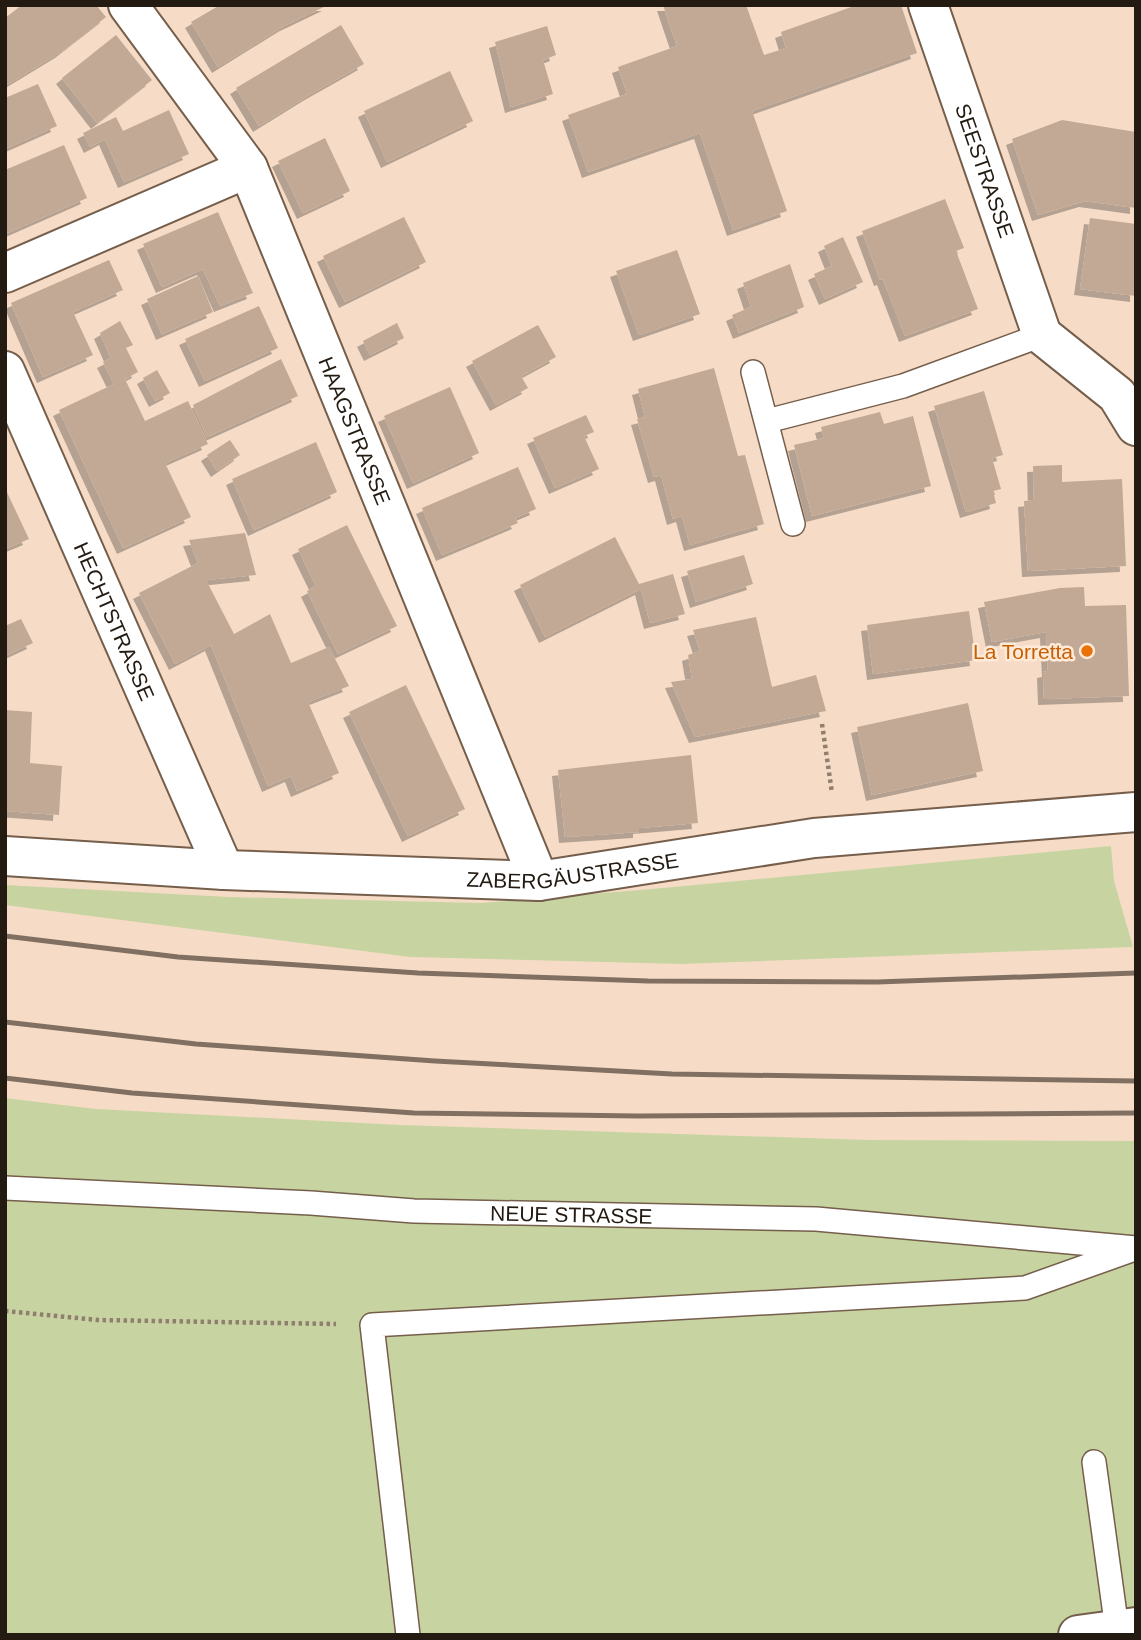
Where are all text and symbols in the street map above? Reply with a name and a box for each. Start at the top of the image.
street label: SEESTRASSE [951,100,1019,240]
street label: HAAGSTRASSE [315,353,396,508]
street label: HECHTSTRASSE [70,538,159,704]
place label: La Torretta [973,640,1073,663]
marker: La Torretta [1079,643,1095,659]
street label: ZABERGÄUSTRASSE [466,848,680,893]
street label: NEUE STRASSE [490,1201,653,1227]

